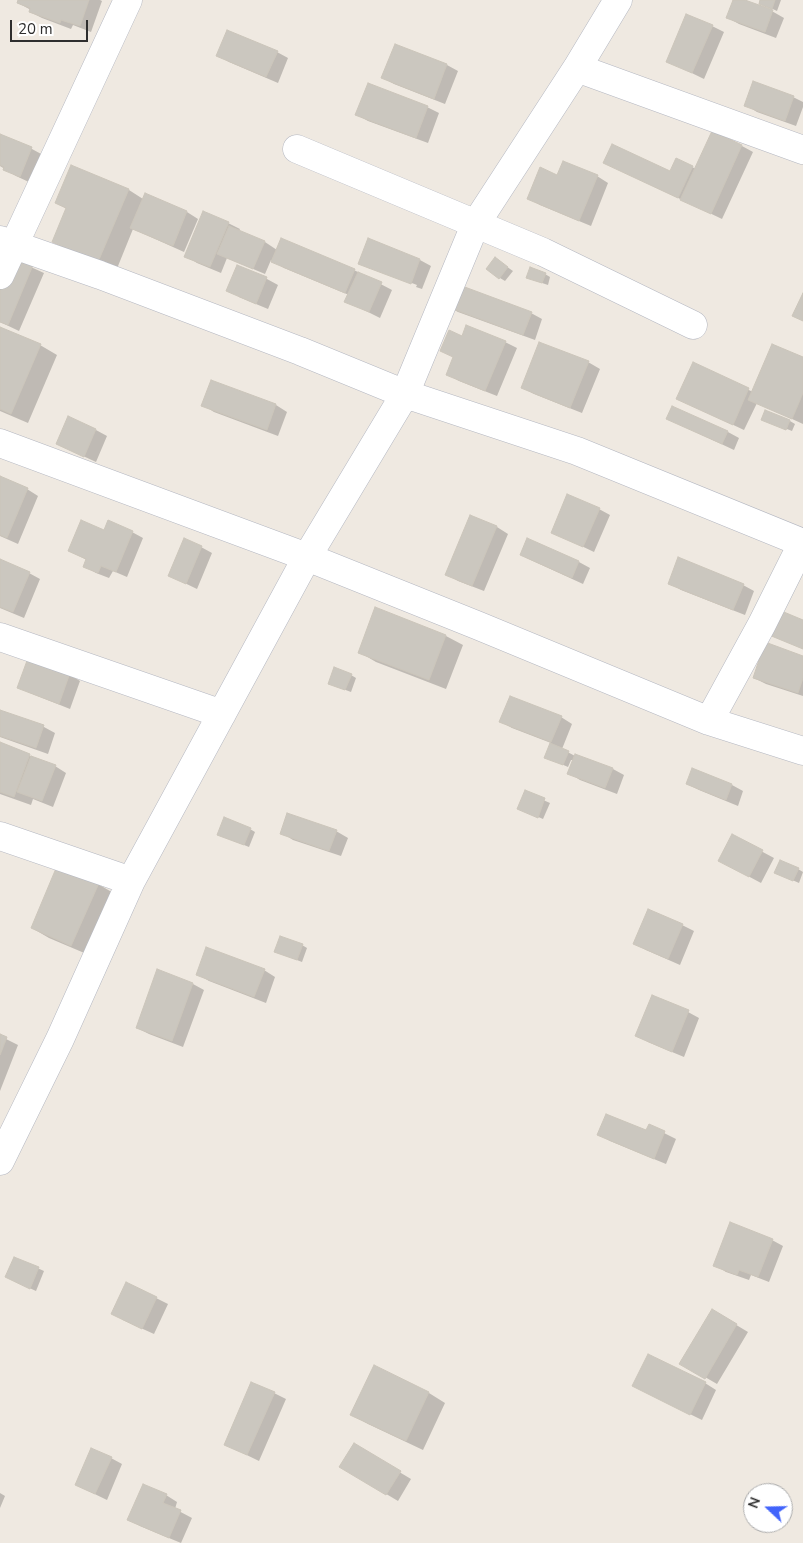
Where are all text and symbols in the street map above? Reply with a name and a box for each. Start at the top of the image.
scale bar [12,10,90,42]
text: 20 m [18,19,53,39]
north arrow [743,1483,793,1533]
text: N [744,1495,765,1511]

